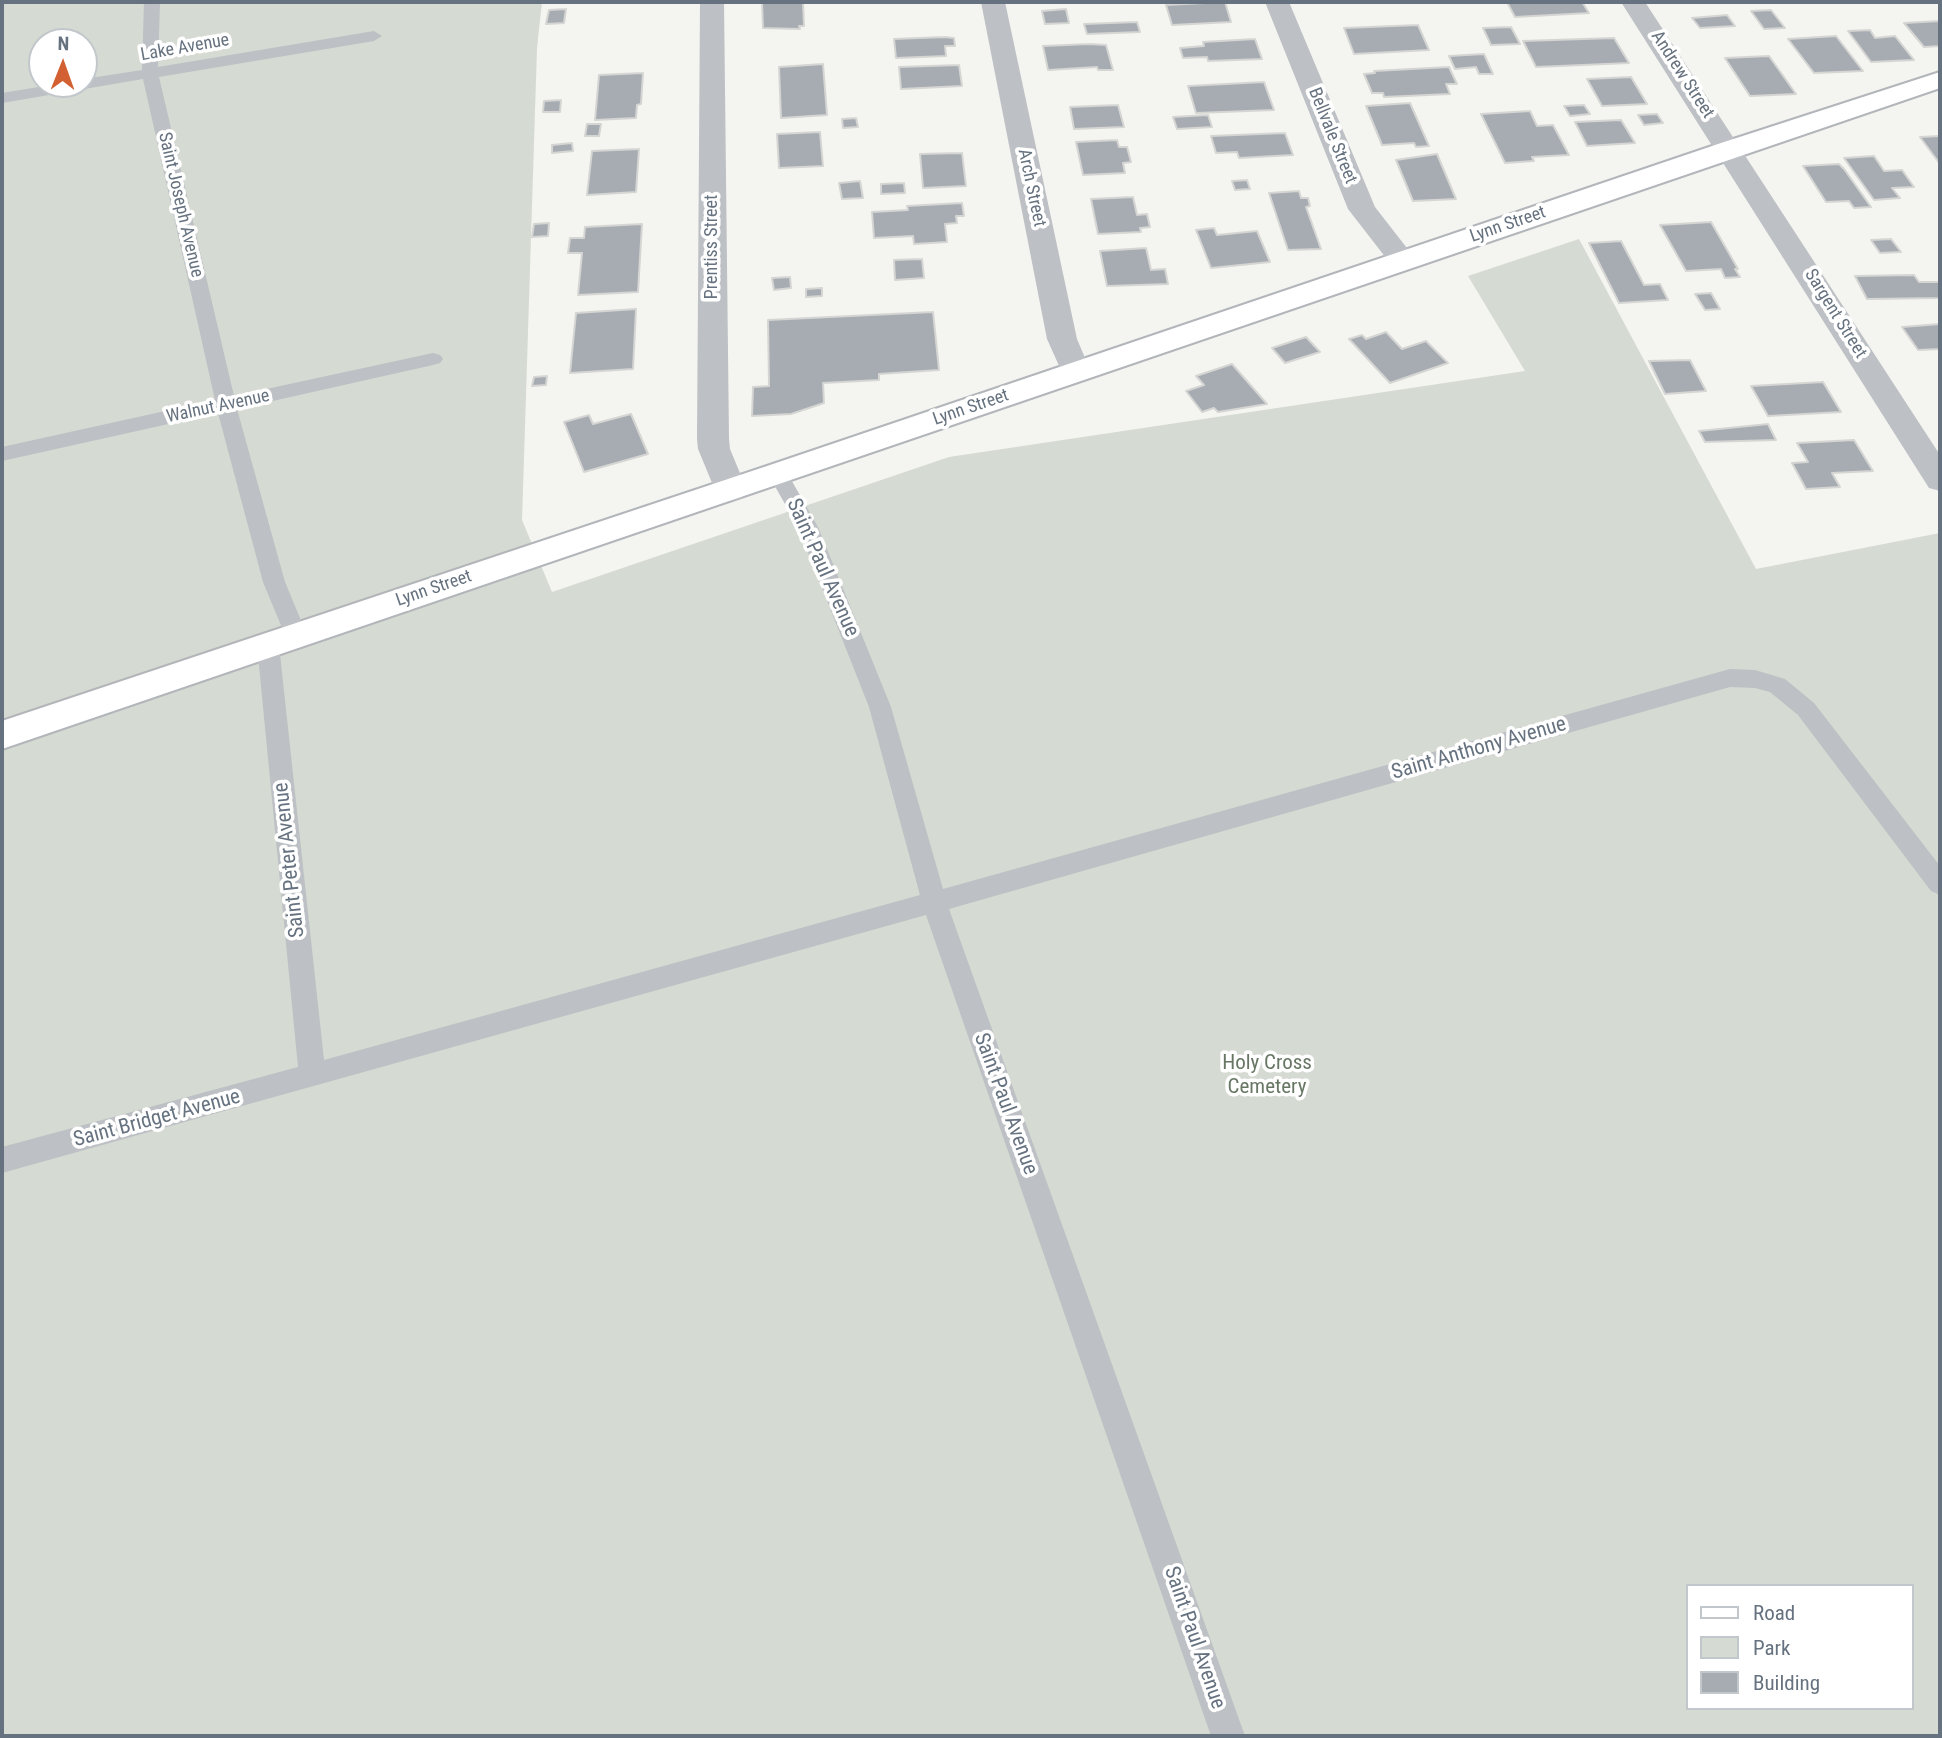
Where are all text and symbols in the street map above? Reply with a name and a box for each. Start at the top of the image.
street label: Andrew Street [1646,27,1718,123]
north arrow [28,28,98,98]
street label: Lake Avenue [139,30,231,66]
text: N [57,32,69,55]
street label: Bellvale Street [1303,85,1361,187]
street label: Saint Joseph Avenue [153,130,207,280]
street label: Arch Street [1012,147,1050,229]
street label: Prentiss Street [701,195,723,299]
street label: Lynn Street [1467,202,1549,248]
street label: Sargent Street [1799,265,1871,363]
street label: Lynn Street [930,385,1012,431]
street label: Walnut Avenue [164,386,272,428]
street label: Saint Paul Avenue [780,495,864,641]
street label: Lynn Street [393,566,475,612]
street label: Saint Anthony Avenue [1389,712,1569,786]
street label: Saint Peter Avenue [269,781,311,939]
street label: Saint Paul Avenue [968,1030,1042,1178]
park label: Holy Cross Cemetery [1222,1051,1312,1101]
street label: Saint Bridget Avenue [71,1085,243,1153]
street label: Saint Paul Avenue [1158,1564,1230,1712]
legend [1686,1584,1914,1710]
text: Road [1753,1601,1795,1625]
text: Park [1753,1636,1790,1660]
text: Building [1753,1671,1820,1695]

